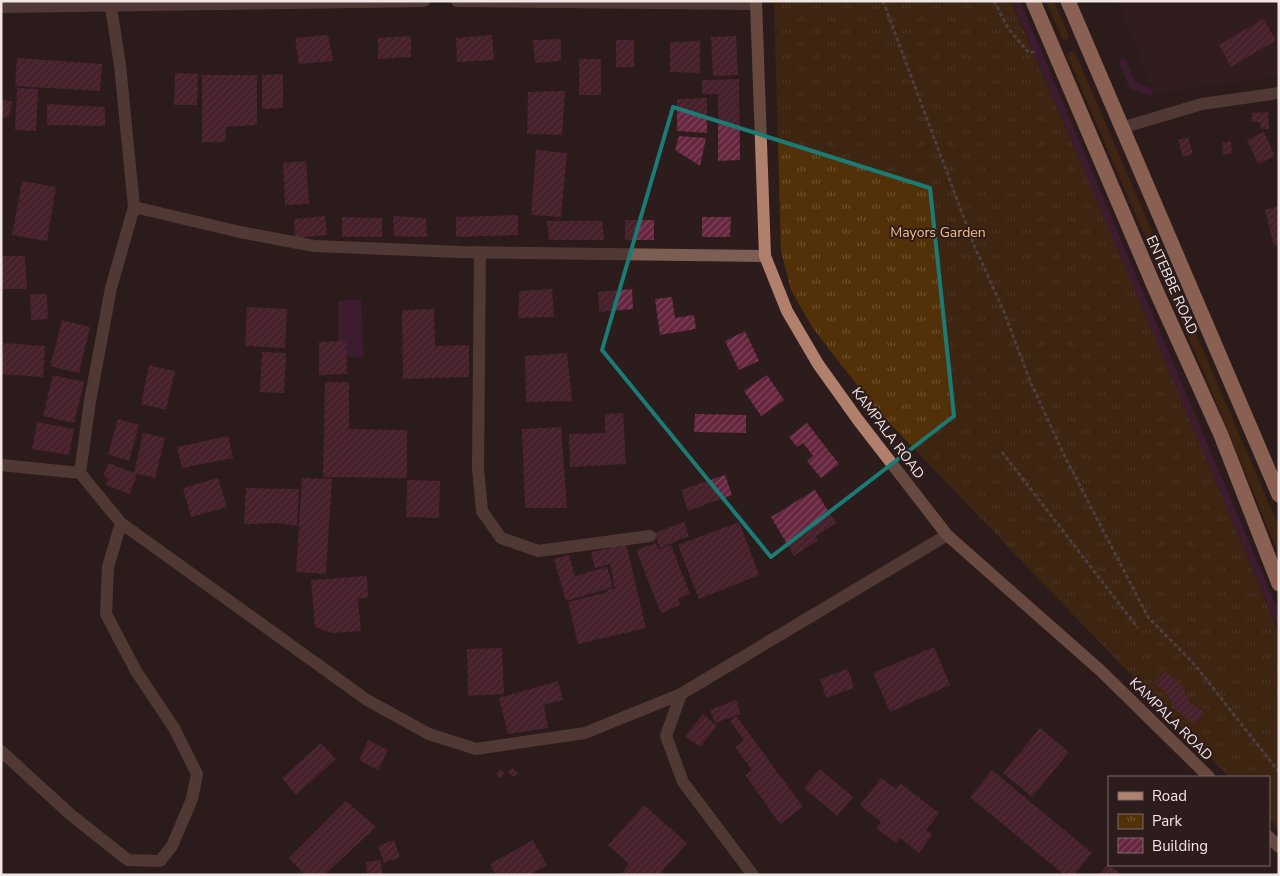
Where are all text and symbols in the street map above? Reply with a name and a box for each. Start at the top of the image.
park label: Mayors Garden [890,223,986,242]
street label: ENTEBBE ROAD [1142,233,1202,337]
street label: KAMPALA ROAD [847,383,929,483]
street label: KAMPALA ROAD [1125,673,1217,765]
legend [1108,776,1270,866]
text: Road [1152,786,1187,806]
text: Park [1152,811,1182,831]
text: Building [1152,836,1208,856]

